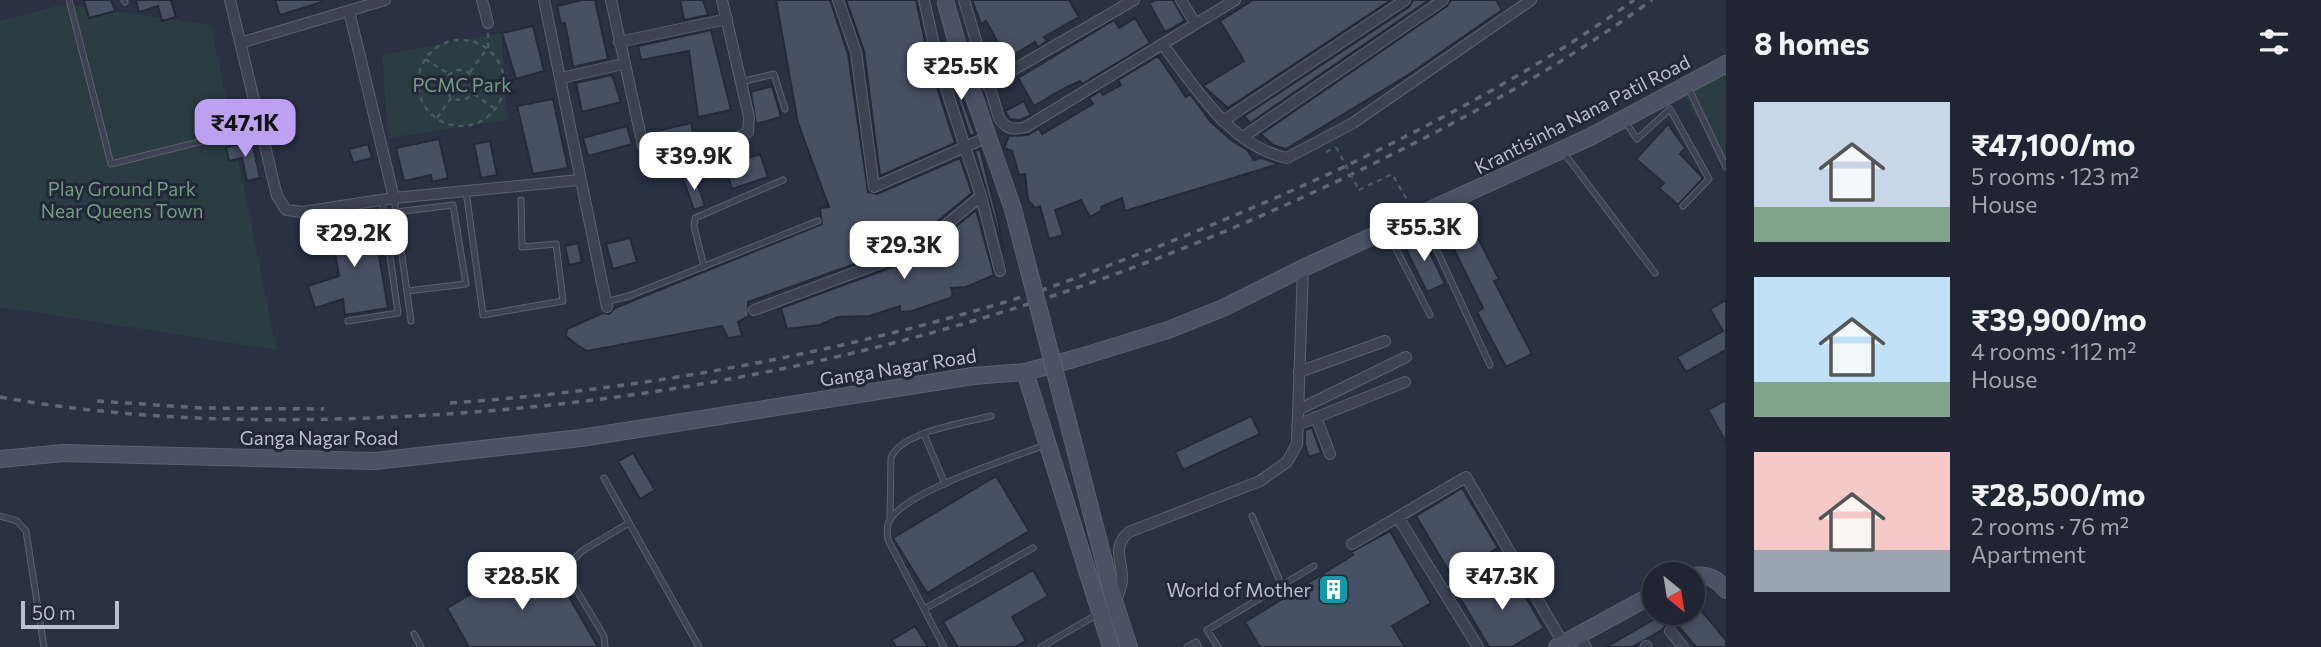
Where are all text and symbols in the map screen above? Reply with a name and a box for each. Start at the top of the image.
icon: filters [2255,23,2293,61]
text: 8 homes [1754,24,1870,61]
pin: ₹25.5K [904,42,1018,102]
street label: Krantisinha Nana Patil Road [1470,50,1694,178]
text: ₹25.5K [923,51,999,79]
park label: PCMC Park [412,73,512,96]
pin: ₹47.1K [188,100,302,159]
text: ₹47.1K [211,108,279,136]
text: ₹47,100/mo [1971,125,2135,162]
icon: home [1810,130,1894,214]
pin: ₹39.9K [637,132,751,192]
text: ₹39.9K [655,141,733,169]
text: 5 rooms · 123 m² [1971,162,2139,190]
park label: Play Ground Park Near Queens Town [41,177,203,222]
text: House [1971,190,2037,218]
pin: ₹55.3K [1367,204,1481,263]
pin: ₹29.2K [297,210,411,269]
text: ₹55.3K [1386,212,1462,240]
text: ₹29.2K [316,218,392,246]
pin: ₹29.3K [847,222,961,281]
text: ₹29.3K [866,230,942,258]
text: ₹39,900/mo [1971,300,2147,337]
icon: home [1810,305,1894,389]
text: 4 rooms · 112 m² [1971,337,2136,365]
street label: Ganga Nagar Road [818,343,978,391]
text: House [1971,365,2037,393]
street label: Ganga Nagar Road [240,426,398,449]
text: ₹28,500/mo [1971,475,2146,512]
icon: home [1810,480,1894,564]
text: 2 rooms · 76 m² [1971,512,2129,540]
text: Apartment [1971,540,2086,568]
pin: ₹28.5K [465,552,579,612]
pin: ₹47.3K [1445,552,1559,612]
text: ₹28.5K [484,561,560,589]
text: ₹47.3K [1465,561,1539,589]
north arrow [1642,562,1704,625]
map controls [1642,562,1705,625]
building icon: World of Mother [1317,572,1351,606]
place label: World of Mother [1167,578,1311,601]
scale bar [21,598,119,630]
text: 50 m [32,601,76,624]

